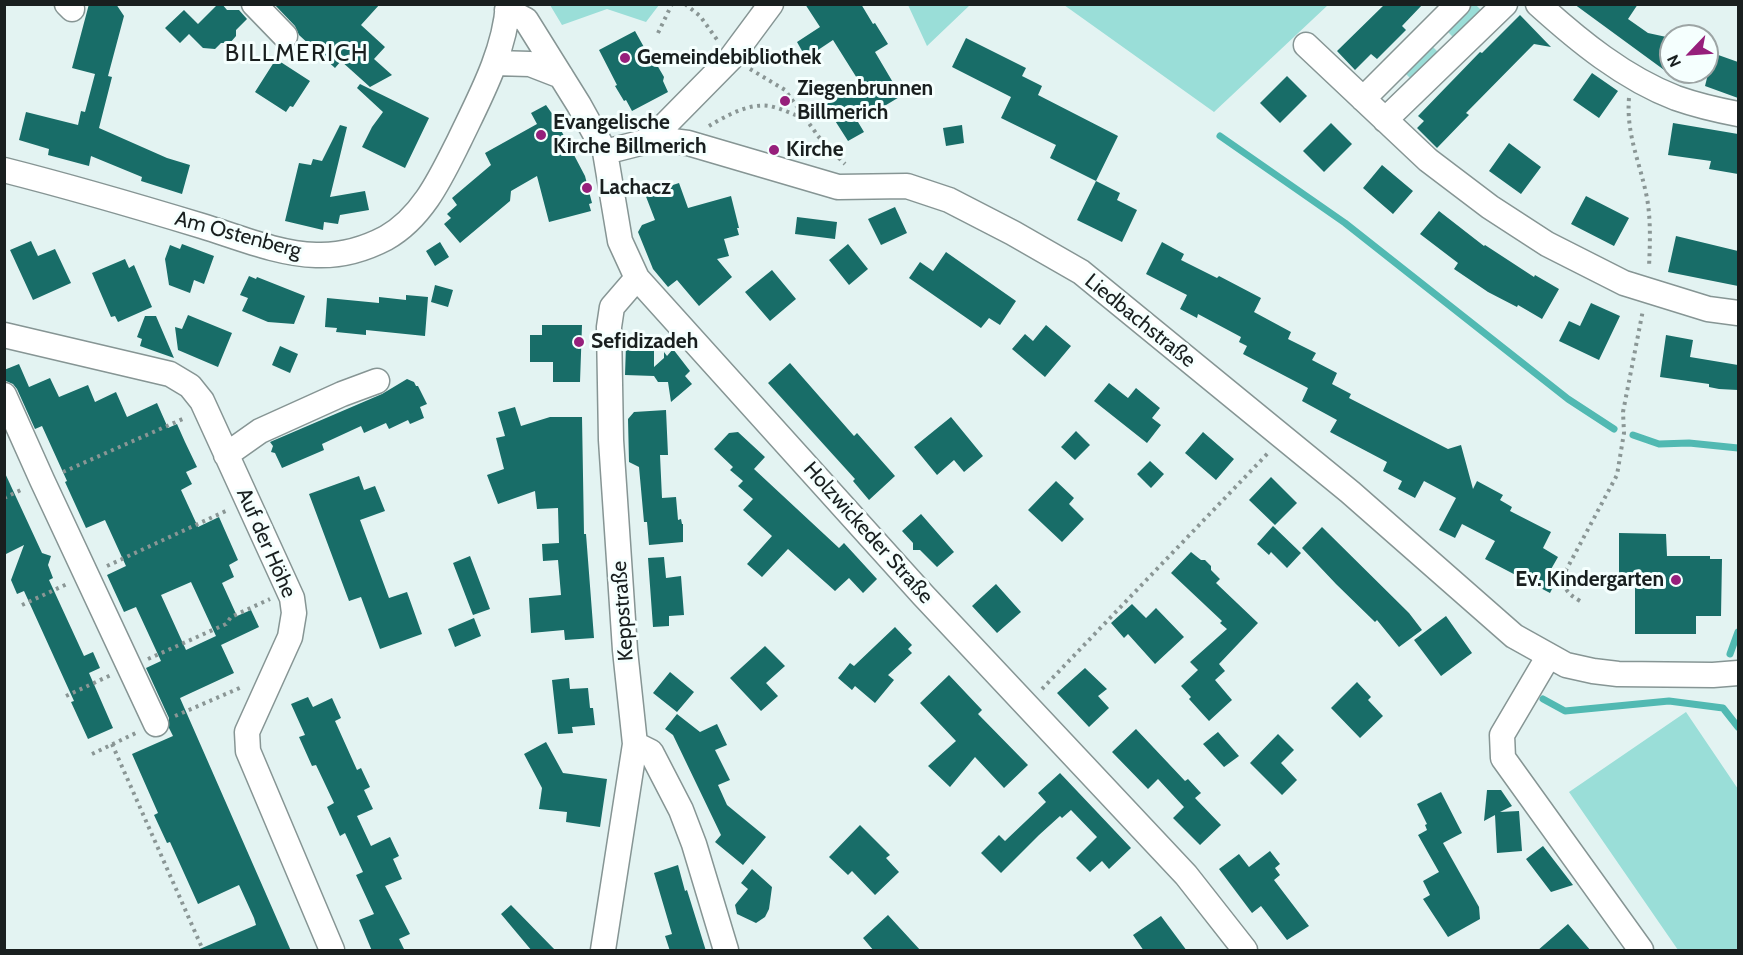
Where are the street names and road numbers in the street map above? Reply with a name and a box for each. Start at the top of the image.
street label: Am Ostenberg [172,206,304,264]
street label: Liedbachstraße [1080,269,1200,373]
street label: Holzwickeder Straße [798,457,938,609]
street label: Auf der Höhe [231,484,301,602]
street label: Keppstraße [607,560,639,662]

